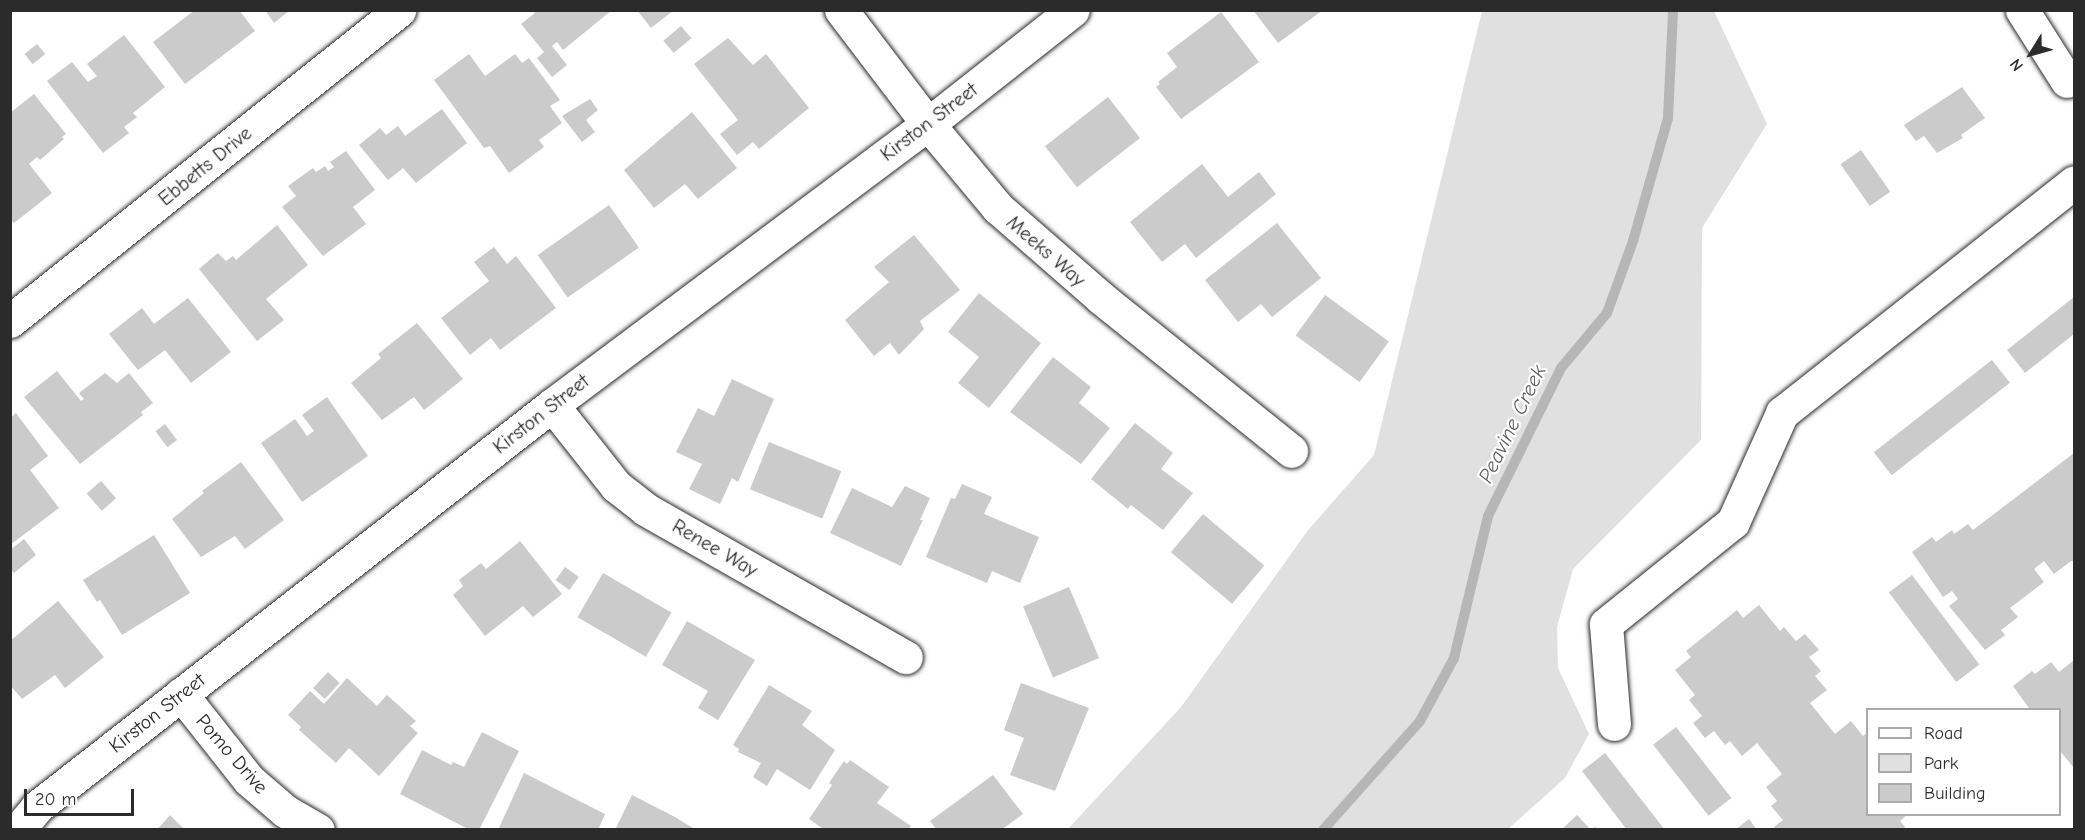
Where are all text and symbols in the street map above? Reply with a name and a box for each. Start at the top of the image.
north arrow [2001,24,2061,84]
text: N [2006,55,2027,74]
street label: Kirston Street [876,78,982,166]
street label: Ebbetts Drive [154,121,256,211]
street label: Meeks Way [1002,210,1090,292]
water label: Peavine Creek [1473,361,1551,487]
street label: Kirston Street [488,369,594,459]
street label: Renee Way [668,514,762,582]
street label: Kirston Street [104,668,210,758]
legend [1866,708,2061,816]
street label: Pomo Drive [191,709,273,799]
text: Road [1924,723,1963,744]
text: Park [1924,753,1958,774]
scale bar [27,777,136,815]
text: Building [1924,783,1986,804]
text: 20 m [35,789,76,810]

